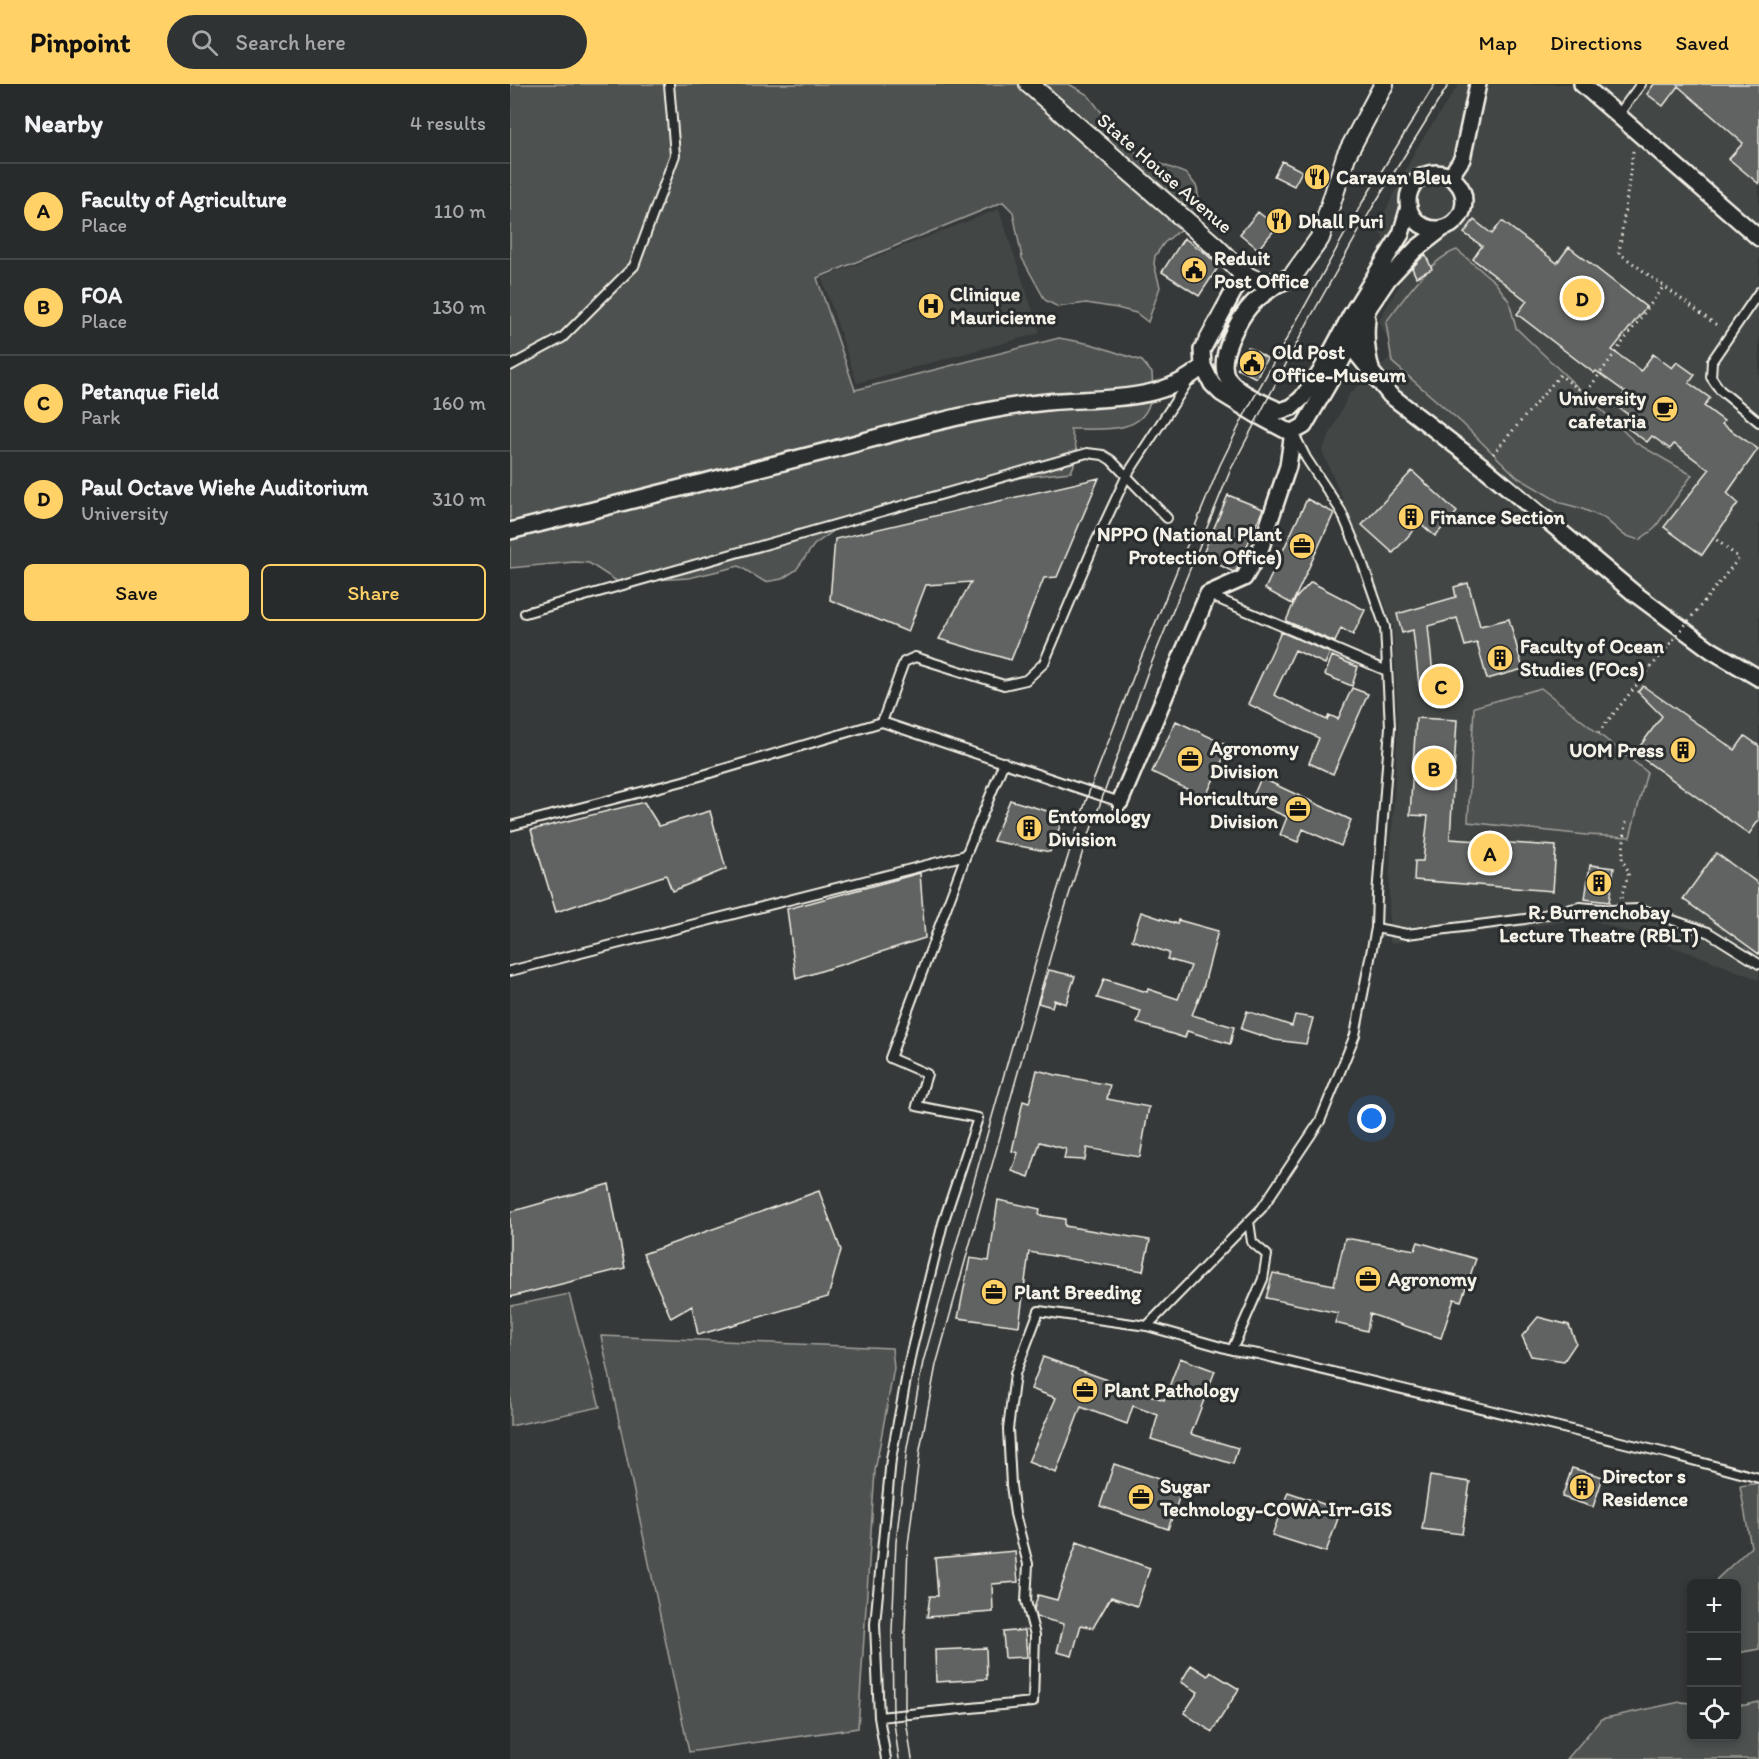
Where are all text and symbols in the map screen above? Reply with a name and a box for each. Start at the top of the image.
search box [167,15,587,69]
text: Pinpoint [30,25,131,59]
icon: search [188,26,221,59]
text: Search here [236,29,346,56]
text: Map [1479,30,1517,55]
text: Directions [1550,30,1642,55]
text: Saved [1675,30,1729,55]
text: Nearby [24,107,103,139]
street label: State House Avenue [1092,108,1238,238]
text: 4 results [410,111,486,135]
restaurant icon: Caravan Bleu [1302,162,1332,192]
place label: Caravan Bleu [1336,165,1452,189]
text: Faculty of Agriculture [81,186,287,213]
text: A [37,199,50,223]
text: 110 m [434,199,486,223]
restaurant icon: Dhall Puri [1264,206,1294,236]
place label: Dhall Puri [1298,209,1384,233]
text: Place [81,213,127,237]
place label: Reduit Post Office [1214,246,1309,293]
public building icon: Reduit Post Office [1179,255,1209,285]
pin: D [1562,276,1602,320]
text: FOA [81,282,122,309]
place label: Clinique Mauricienne [950,282,1056,329]
hospital icon: Clinique Mauricienne [916,291,946,321]
text: B [37,295,50,319]
text: 130 m [432,295,486,319]
text: Place [81,309,127,333]
place label: Old Post Office-Museum [1272,340,1406,387]
public building icon: Old Post Office-Museum [1237,348,1267,378]
text: Petanque Field [81,378,219,405]
place label: University cafetaria [1559,386,1647,433]
text: C [37,391,50,415]
text: 160 m [433,391,486,415]
cafe icon: University cafetaria [1650,394,1680,424]
text: Park [81,405,120,429]
text: Paul Octave Wiehe Auditorium [81,474,368,501]
text: D [37,487,50,511]
text: 310 m [432,487,486,511]
text: University [81,501,168,525]
building icon: Finance Section [1396,502,1426,532]
place label: Finance Section [1430,505,1566,529]
place label: NPPO (National Plant Protection Office) [1097,522,1282,570]
office icon: NPPO (National Plant Protection Office) [1287,531,1317,561]
button: Save [24,564,249,621]
button: Share [261,564,486,621]
place label: Faculty of Ocean Studies (FOcs) [1520,634,1665,682]
building icon: Faculty of Ocean Studies (FOcs) [1485,643,1515,673]
pin: C [1422,664,1460,708]
building icon: UOM Press [1668,735,1698,765]
place label: Agronomy Division [1209,736,1299,783]
place label: UOM Press [1569,738,1664,762]
office icon: Agronomy Division [1175,744,1205,774]
pin: B [1414,746,1454,790]
place label: Horiculture Division [1179,786,1279,833]
office icon: Horiculture Division [1283,794,1313,824]
place label: Entomology Division [1048,804,1151,851]
building icon: Entomology Division [1014,813,1044,843]
pin: A [1470,830,1510,876]
building icon: R. Burrenchobay Lecture Theatre (RBLT) [1584,868,1614,898]
place label: R. Burrenchobay Lecture Theatre (RBLT) [1499,900,1699,948]
your location [1357,1104,1386,1133]
office icon: Agronomy [1353,1264,1383,1294]
place label: Agronomy [1387,1267,1477,1292]
office icon: Plant Breeding [979,1277,1009,1307]
place label: Plant Breeding [1014,1280,1142,1305]
office icon: Plant Pathology [1070,1375,1100,1405]
place label: Plant Pathology [1104,1378,1239,1403]
place label: Director s Residence [1602,1464,1689,1511]
building icon: Director s Residence [1567,1472,1597,1502]
place label: Sugar Technology-COWA-Irr-GIS [1159,1474,1392,1522]
office icon: Sugar Technology-COWA-Irr-GIS [1126,1482,1156,1512]
map controls [1687,1579,1741,1741]
button: + [1687,1579,1741,1633]
button: − [1687,1633,1741,1687]
button: locate [1687,1687,1741,1741]

